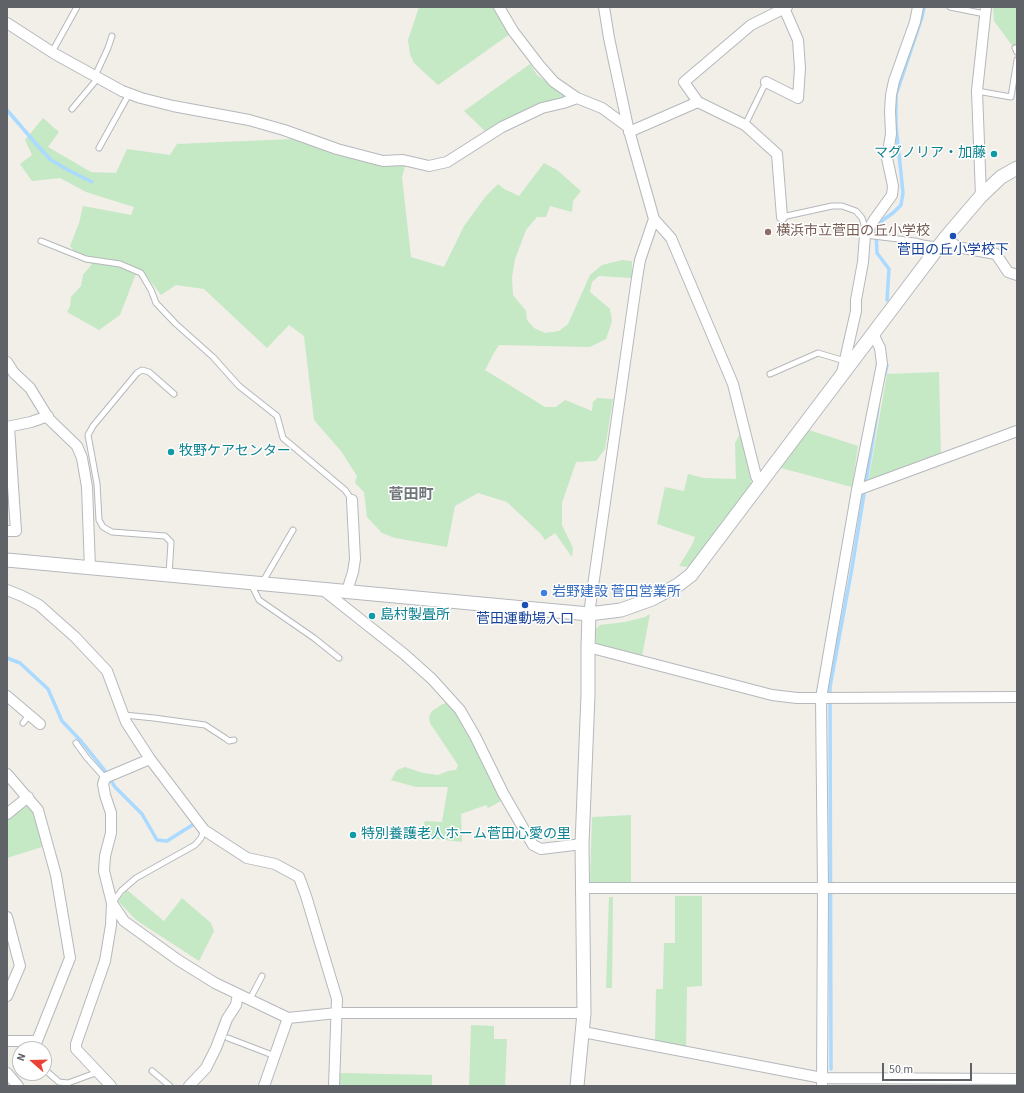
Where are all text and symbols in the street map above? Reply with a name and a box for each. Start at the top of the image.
place label: マグノリア・加藤 [874,146,986,162]
marker: マグノリア・加藤 [989,149,999,159]
place label: 横浜市立菅田の丘小学校 [776,224,930,240]
marker: 横浜市立菅田の丘小学校 [763,227,773,237]
marker: 菅田の丘小学校下 [948,231,958,241]
place label: 菅田の丘小学校下 [897,243,1009,259]
place label: 牧野ケアセンター [179,444,291,460]
marker: 牧野ケアセンター [166,447,176,457]
district label: 菅田町 [389,487,433,505]
place label: 岩野建設 菅田営業所 [552,585,681,601]
marker: 岩野建設 菅田営業所 [539,588,549,598]
marker: 菅田運動場入口 [520,600,530,610]
place label: 島村製畳所 [380,608,450,624]
marker: 島村製畳所 [367,611,377,621]
place label: 菅田運動場入口 [476,612,574,628]
place label: 特別養護老人ホーム菅田心愛の里 [361,827,571,843]
marker: 特別養護老人ホーム菅田心愛の里 [348,830,358,840]
north arrow [12,1041,52,1081]
text: N [13,1051,29,1063]
scale bar [884,1055,974,1081]
text: 50 m [889,1061,913,1078]

